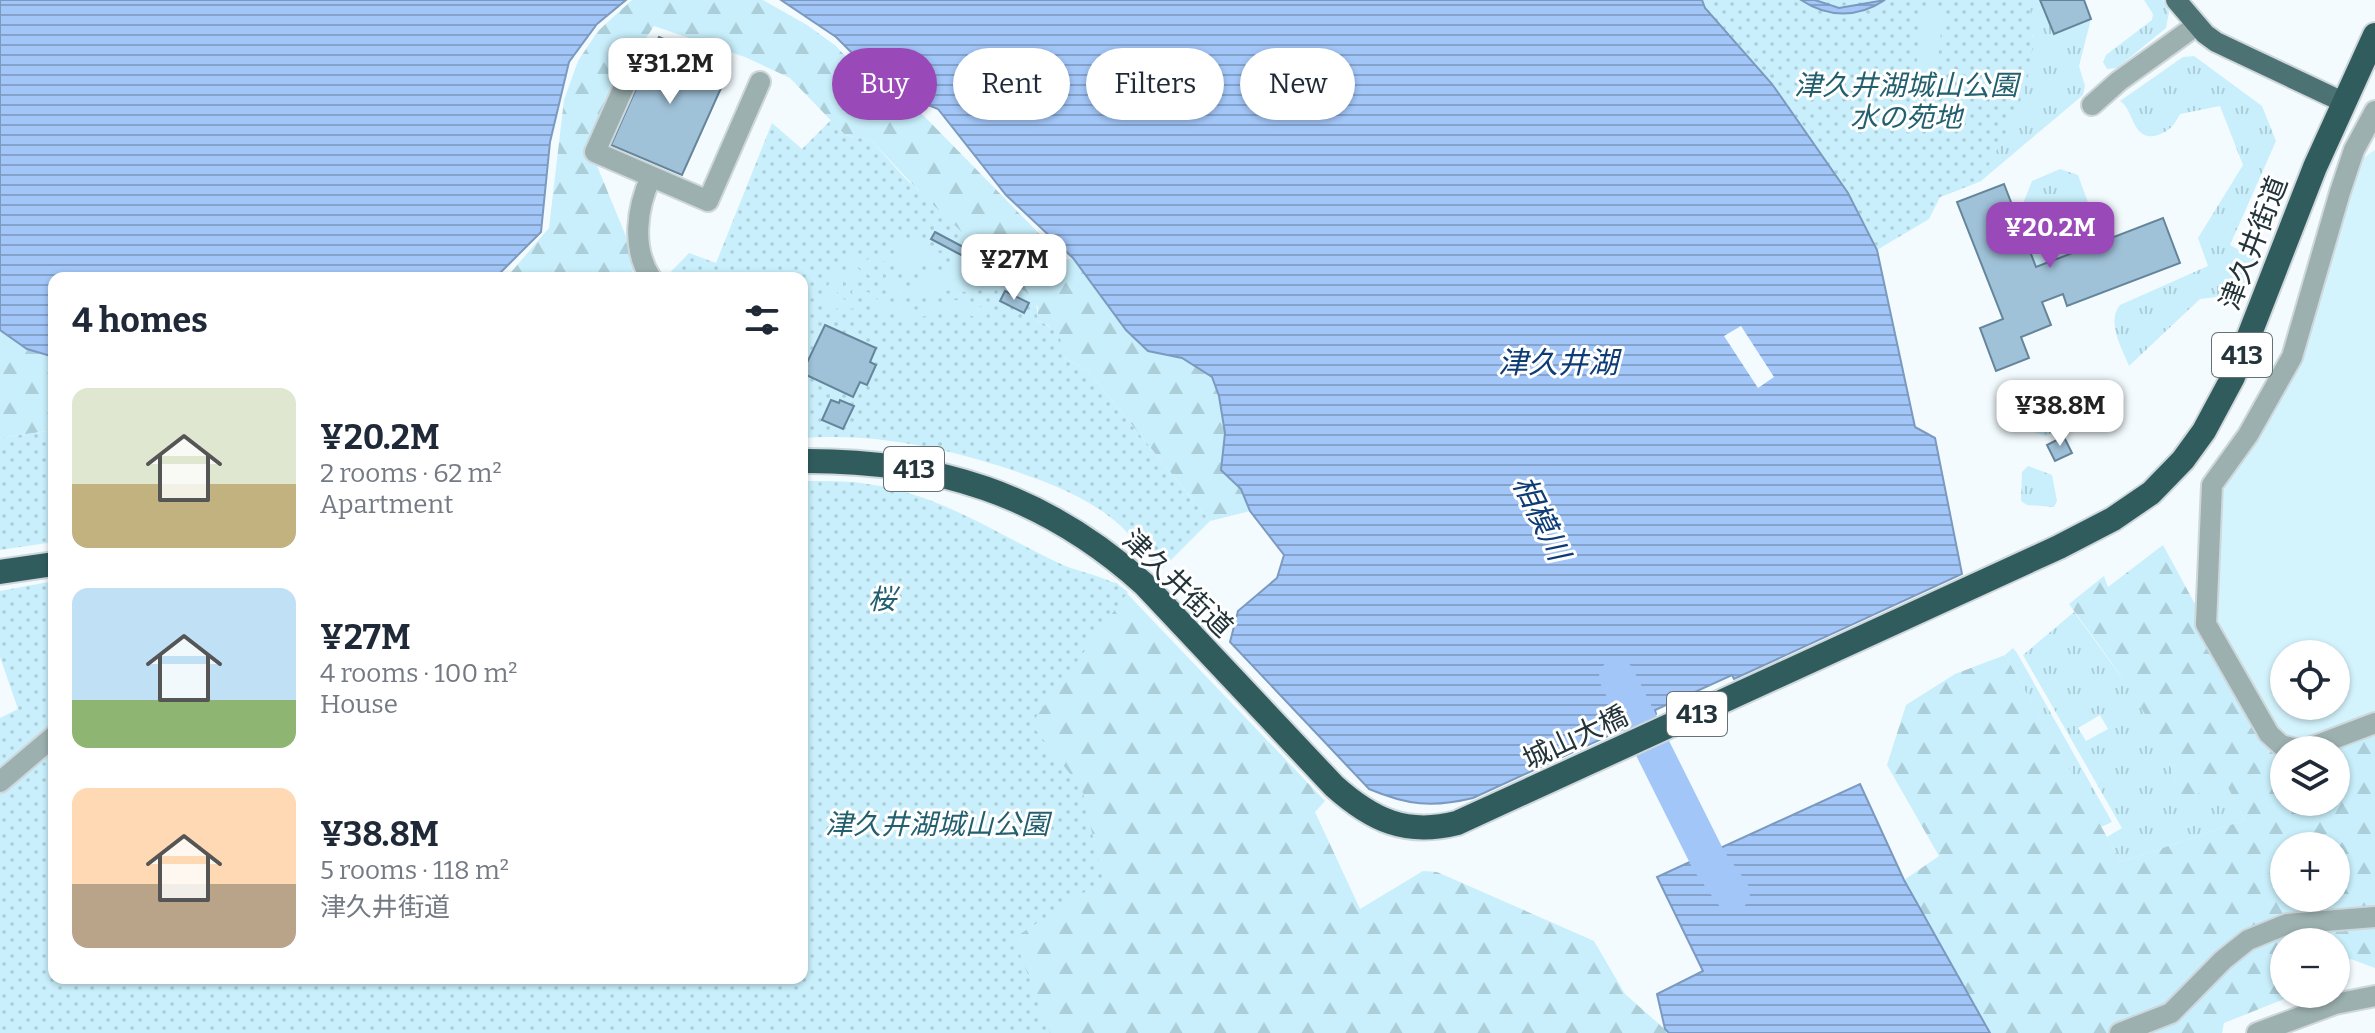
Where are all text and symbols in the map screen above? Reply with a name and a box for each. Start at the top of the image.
pin: ¥31.2M [605,38,735,106]
text: ¥31.2M [626,48,714,79]
chip: Buy [832,48,937,120]
chip: Rent [953,48,1070,120]
chip: Filters [1086,48,1224,120]
chip: New [1240,48,1355,120]
park label: 津久井湖城山公園 水の苑地 [1794,69,2022,134]
street label: 津久井街道 [2213,172,2294,314]
pin: ¥20.2M [1985,202,2115,270]
text: ¥20.2M [2004,212,2096,243]
pin: ¥27M [967,234,1061,302]
text: ¥27M [979,244,1049,275]
icon: filters [740,298,784,342]
text: 4 homes [72,300,208,341]
road number: 413 [2212,333,2272,377]
water label: 津久井湖 [1498,345,1622,381]
pin: ¥38.8M [1995,380,2125,448]
text: ¥38.8M [2015,390,2105,421]
text: ¥20.2M [320,417,440,458]
icon: home [136,420,232,516]
road number: 413 [884,447,944,491]
text: 2 rooms · 62 m² [320,458,502,489]
water label: 相模川 [1505,470,1578,569]
text: Apartment [320,489,453,520]
street label: 津久井街道 [1116,523,1239,644]
park label: 桜 [868,583,901,616]
text: ¥27M [320,617,411,658]
icon: home [136,620,232,716]
map controls [2270,640,2350,1008]
button: locate [2270,640,2350,720]
text: 4 rooms · 100 m² [320,658,517,689]
text: House [320,689,398,720]
road number: 413 [1667,692,1727,736]
street label: 城山大橋 [1517,699,1633,776]
button: layers [2270,736,2350,816]
park label: 津久井湖城山公園 [825,808,1053,841]
text: ¥38.8M [320,814,439,855]
icon: home [136,820,232,916]
button: + [2270,832,2350,912]
text: 5 rooms · 118 m² [320,855,509,886]
text: 津久井街道 [320,892,450,923]
button: − [2270,928,2350,1008]

